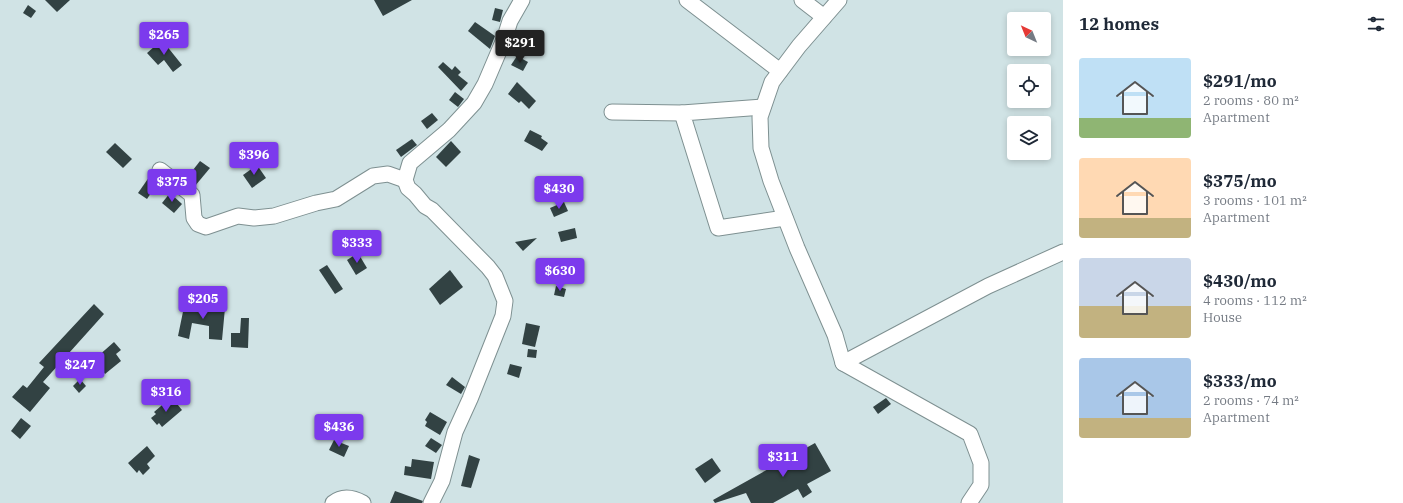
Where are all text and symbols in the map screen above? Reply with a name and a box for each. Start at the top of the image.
north arrow [1007,12,1051,56]
map controls [1007,12,1051,160]
text: 12 homes [1079,13,1159,35]
icon: filters [1365,13,1387,35]
pin: $265 [140,22,188,56]
text: $265 [148,26,180,43]
pin: $291 [496,30,544,64]
text: $291 [504,34,536,51]
button: locate [1007,64,1051,108]
text: $291/mo [1203,70,1277,92]
icon: home [1111,74,1159,122]
text: 2 rooms · 80 m² [1203,92,1299,109]
text: Apartment [1203,109,1270,126]
button: layers [1007,116,1051,160]
pin: $396 [230,142,278,176]
text: $396 [238,146,270,163]
pin: $375 [148,169,196,203]
text: $375/mo [1203,170,1277,192]
text: $375 [156,173,188,190]
icon: home [1111,174,1159,222]
pin: $430 [535,176,583,210]
text: $430 [543,180,575,197]
text: 3 rooms · 101 m² [1203,192,1307,209]
text: Apartment [1203,209,1270,226]
pin: $333 [333,230,381,264]
text: $333 [341,234,373,251]
pin: $630 [536,258,584,292]
text: $630 [544,262,576,279]
text: $430/mo [1203,270,1277,292]
icon: home [1111,274,1159,322]
pin: $205 [179,286,227,320]
text: $205 [187,290,219,307]
text: 4 rooms · 112 m² [1203,292,1307,309]
text: House [1203,309,1242,326]
pin: $247 [56,352,104,386]
text: $247 [64,356,96,373]
text: $333/mo [1203,370,1277,392]
icon: home [1111,374,1159,422]
pin: $316 [142,379,190,413]
text: $316 [150,383,182,400]
text: 2 rooms · 74 m² [1203,392,1299,409]
text: Apartment [1203,409,1270,426]
pin: $436 [315,414,363,448]
text: $436 [323,418,355,435]
pin: $311 [759,444,807,478]
text: $311 [767,448,799,465]

